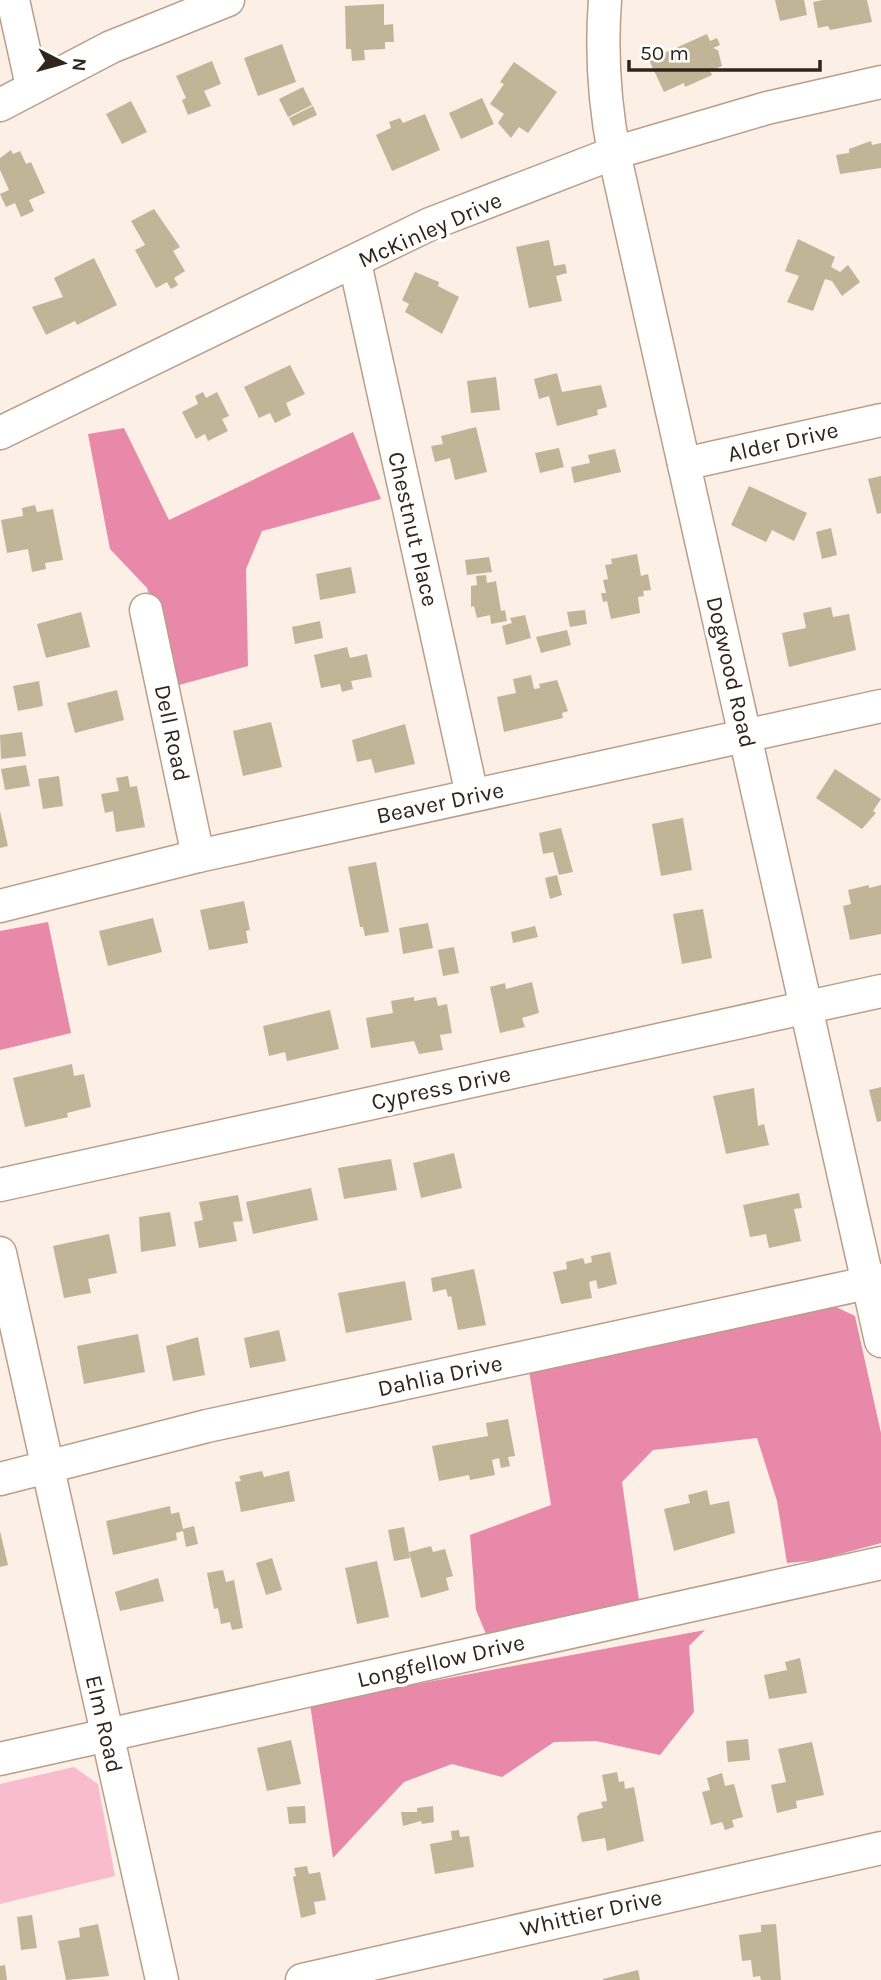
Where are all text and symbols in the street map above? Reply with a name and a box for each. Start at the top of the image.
north arrow [28,28,98,98]
scale bar [629,28,820,72]
text: 50 m [640,41,689,65]
text: N [67,57,91,73]
street label: McKinley Drive [354,186,506,274]
street label: Alder Drive [725,416,841,468]
street label: Chestnut Place [382,449,444,609]
street label: Dogwood Road [700,594,762,750]
street label: Dell Road [149,682,195,784]
street label: Beaver Drive [374,776,506,830]
street label: Cypress Drive [369,1060,513,1116]
street label: Dahlia Drive [375,1350,505,1402]
street label: Longfellow Drive [355,1629,527,1693]
street label: Elm Road [80,1673,128,1775]
street label: Whittier Drive [517,1884,665,1942]

